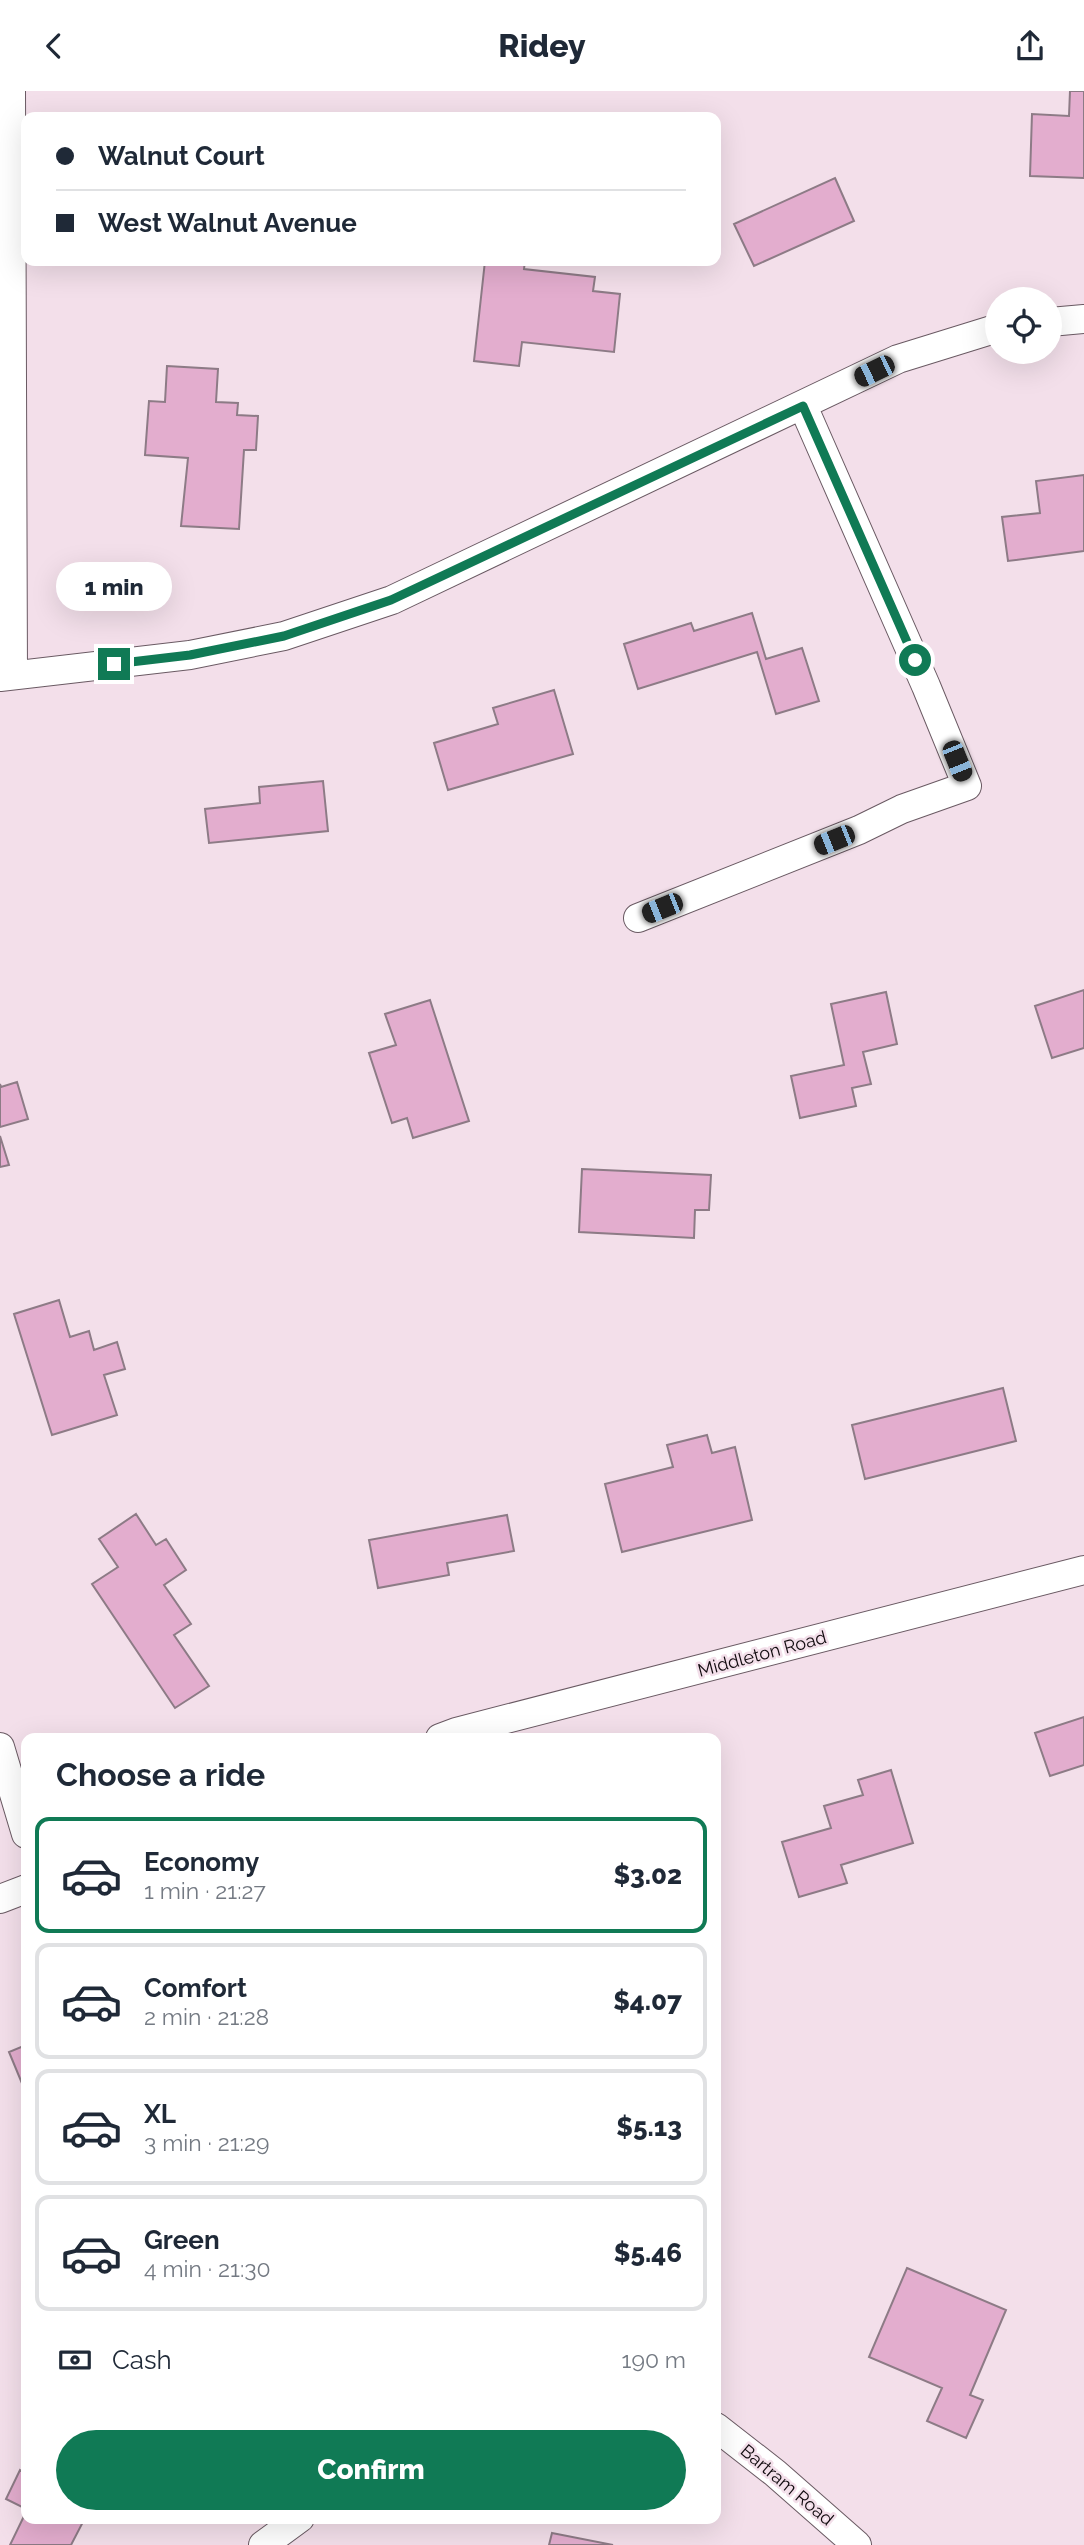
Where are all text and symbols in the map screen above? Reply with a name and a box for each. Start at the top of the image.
icon: back [35,27,73,65]
text: Ridey [498,27,586,64]
icon: share [1011,27,1049,65]
text: Walnut Court [98,141,265,171]
text: West Walnut Avenue [98,208,357,238]
map controls [985,287,1062,364]
button: locate [985,287,1062,364]
car [851,352,898,390]
callout: 1 min [56,563,172,611]
text: 1 min [84,573,144,600]
route start [899,644,931,676]
route end [98,648,130,680]
car [940,738,975,784]
car [811,822,858,858]
car [639,890,686,926]
street label: Middleton Road [695,1626,828,1681]
text: Choose a ride [56,1756,265,1793]
icon: car [60,1844,123,1907]
text: Economy [144,1847,259,1877]
text: $3.02 [614,1860,682,1890]
text: 1 min · 21:27 [144,1877,266,1904]
icon: car [60,1970,123,2033]
text: Comfort [144,1973,247,2003]
text: $4.07 [613,1986,682,2016]
text: 2 min · 21:28 [144,2003,269,2030]
icon: car [60,2096,123,2159]
text: XL [144,2099,176,2129]
text: $5.13 [616,2112,682,2142]
text: 3 min · 21:29 [144,2129,269,2156]
icon: car [60,2222,123,2285]
text: Green [144,2225,220,2255]
text: $5.46 [614,2238,682,2268]
text: 4 min · 21:30 [144,2255,271,2282]
icon: cash [56,2341,94,2379]
text: Cash [112,2345,172,2375]
text: 190 m [622,2346,686,2373]
button: Confirm [56,2430,686,2510]
street label: Bartram Road [737,2440,838,2529]

